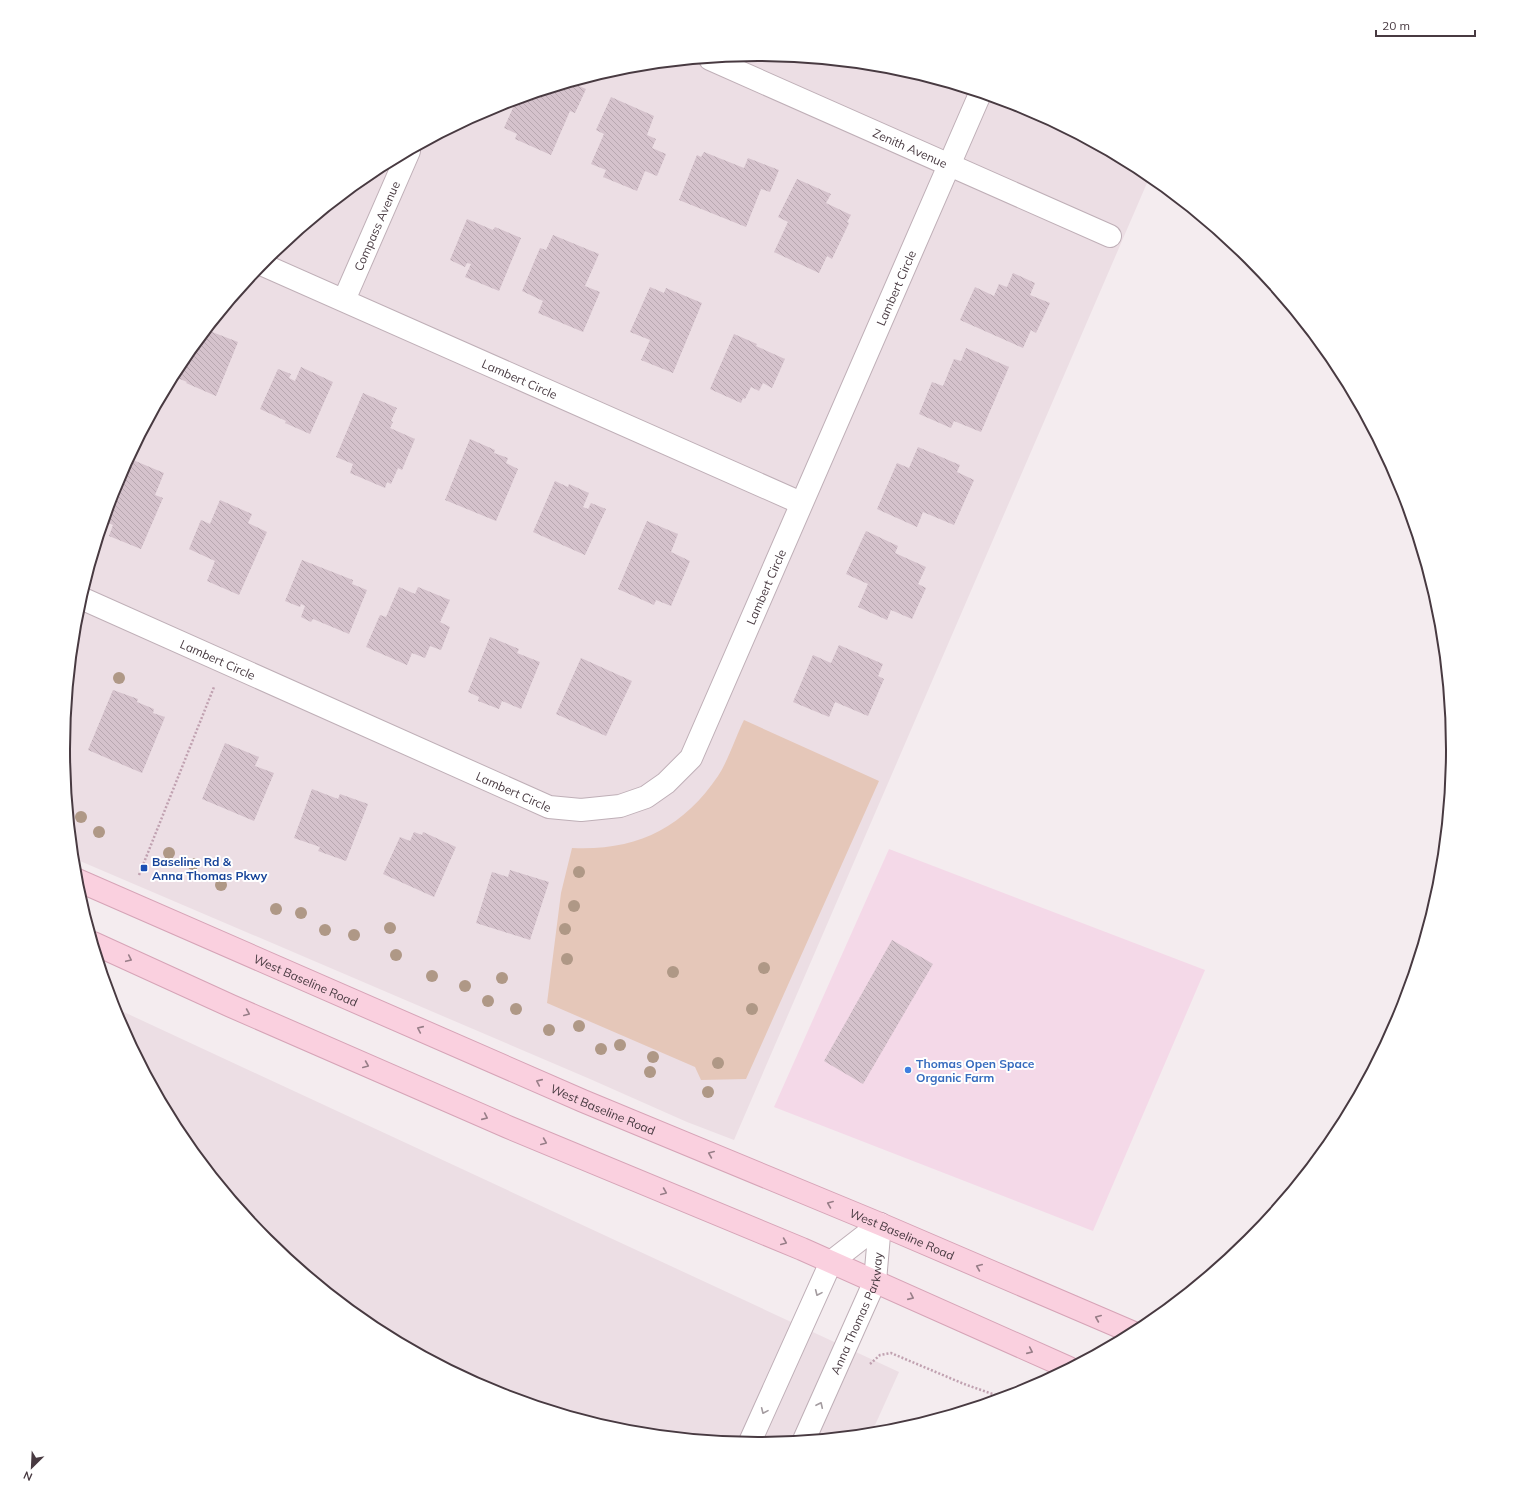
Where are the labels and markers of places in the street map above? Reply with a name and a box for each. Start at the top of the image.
place label: Baseline Rd & Anna Thomas Pkwy [152,854,268,883]
marker: Baseline Rd & Anna Thomas Pkwy [139,863,149,873]
place label: Thomas Open Space Organic Farm [916,1056,1035,1085]
marker: Thomas Open Space Organic Farm [903,1065,913,1075]

